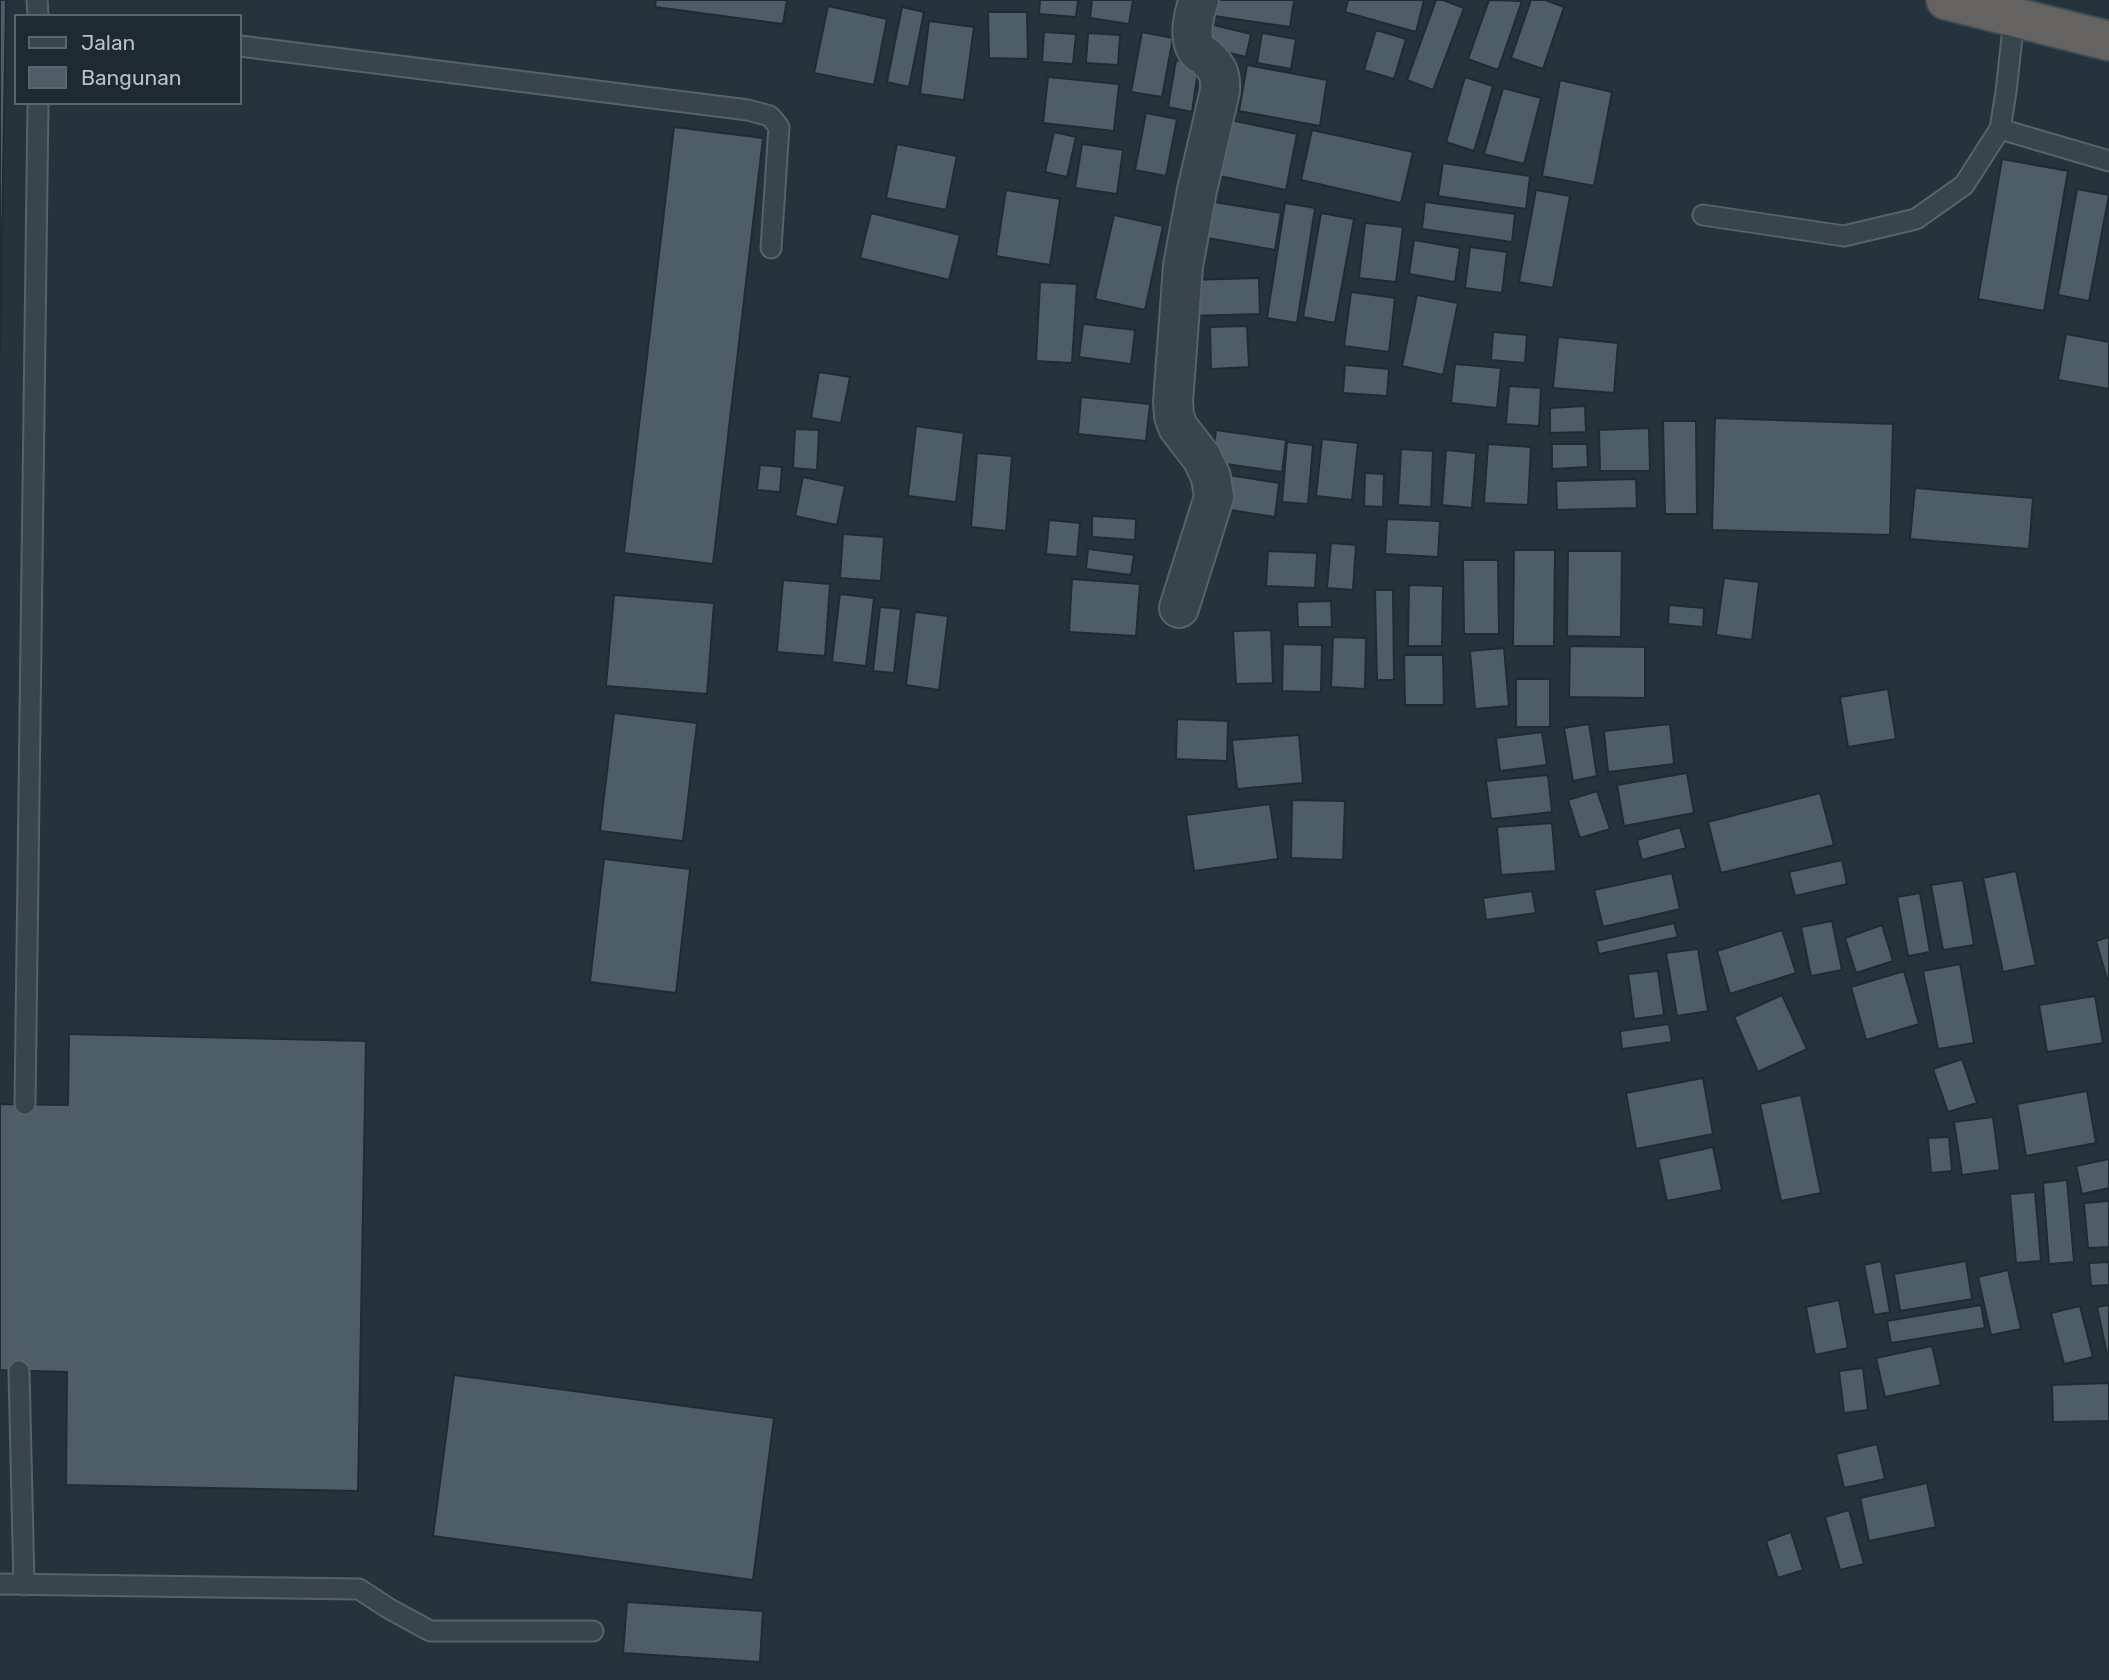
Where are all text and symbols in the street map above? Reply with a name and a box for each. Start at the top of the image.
legend [14,14,242,105]
text: Jalan [81,30,135,55]
text: Bangunan [81,65,182,90]

